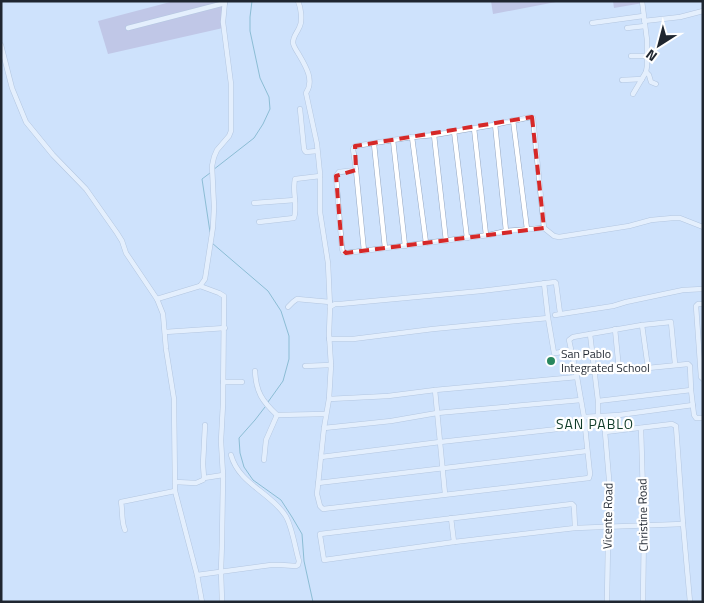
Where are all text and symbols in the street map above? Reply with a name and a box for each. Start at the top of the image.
north arrow [634,20,684,70]
text: N [641,45,661,67]
place label: San Pablo Integrated School [561,344,650,377]
marker: San Pablo Integrated School [545,355,557,367]
district label: SAN PABLO [556,413,634,434]
street label: Christine Road [632,478,653,552]
street label: Vicente Road [597,483,618,549]

